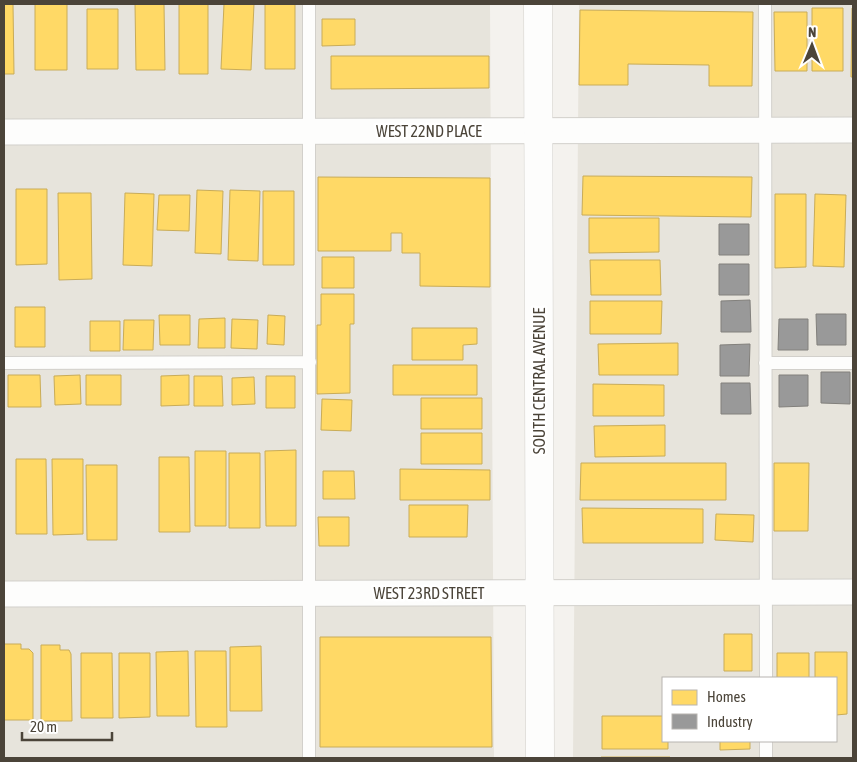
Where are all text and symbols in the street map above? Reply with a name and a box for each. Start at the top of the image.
north arrow [787,20,837,70]
text: N [808,24,816,40]
street label: WEST 22ND PLACE [376,122,482,140]
street label: SOUTH CENTRAL AVENUE [530,308,548,454]
street label: WEST 23RD STREET [374,584,484,602]
legend [662,677,837,742]
text: Homes [707,688,746,705]
scale bar [22,710,112,742]
text: Industry [707,713,753,730]
text: 20 m [30,718,57,735]

